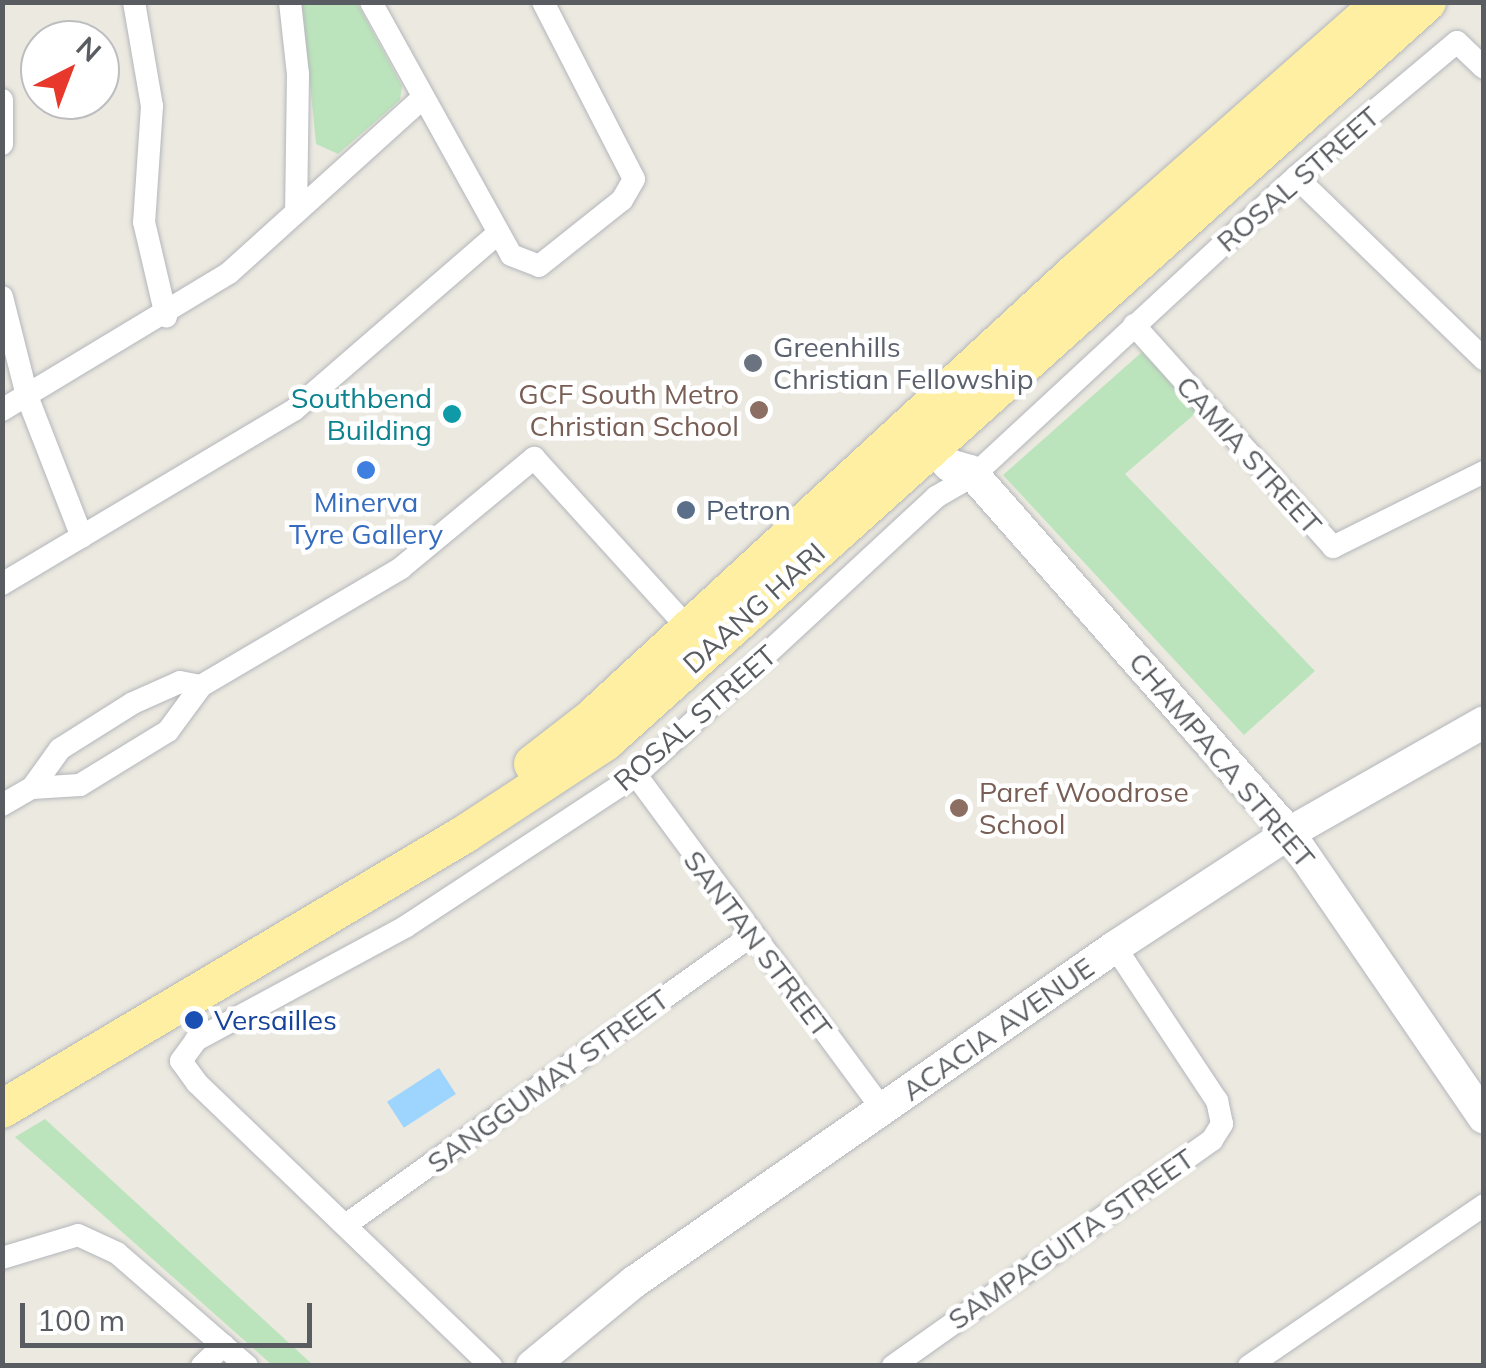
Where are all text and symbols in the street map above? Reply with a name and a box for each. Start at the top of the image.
north arrow [20,20,120,120]
text: N [69,29,109,69]
street label: ROSAL STREET [1210,99,1386,259]
place label: Greenhills Christian Fellowship [773,330,1033,396]
marker: Greenhills Christian Fellowship [742,352,764,374]
street label: CAMIA STREET [1169,369,1329,541]
place label: GCF South Metro Christian School [518,377,739,443]
place label: Southbend Building [291,381,432,447]
marker: GCF South Metro Christian School [748,399,770,421]
marker: Southbend Building [441,403,463,425]
marker: Minerva Tyre Gallery [355,459,377,481]
place label: Minerva Tyre Gallery [289,485,443,551]
place label: Petron [706,493,791,527]
marker: Petron [675,499,697,521]
street label: DAANG HARI [676,536,832,680]
street label: ROSAL STREET [607,638,783,798]
street label: CHAMPACA STREET [1122,645,1322,875]
place label: Paref Woodrose School [979,775,1189,841]
marker: Paref Woodrose School [948,797,970,819]
street label: SANTAN STREET [677,844,839,1044]
street label: ACACIA AVENUE [896,950,1100,1108]
street label: SANGGUMAY STREET [421,982,675,1180]
place label: Versailles [214,1003,337,1037]
marker: Versailles [183,1009,205,1031]
street label: SAMPAGUITA STREET [942,1141,1200,1337]
scale bar [25,1283,318,1345]
text: 100 m [37,1301,125,1339]

